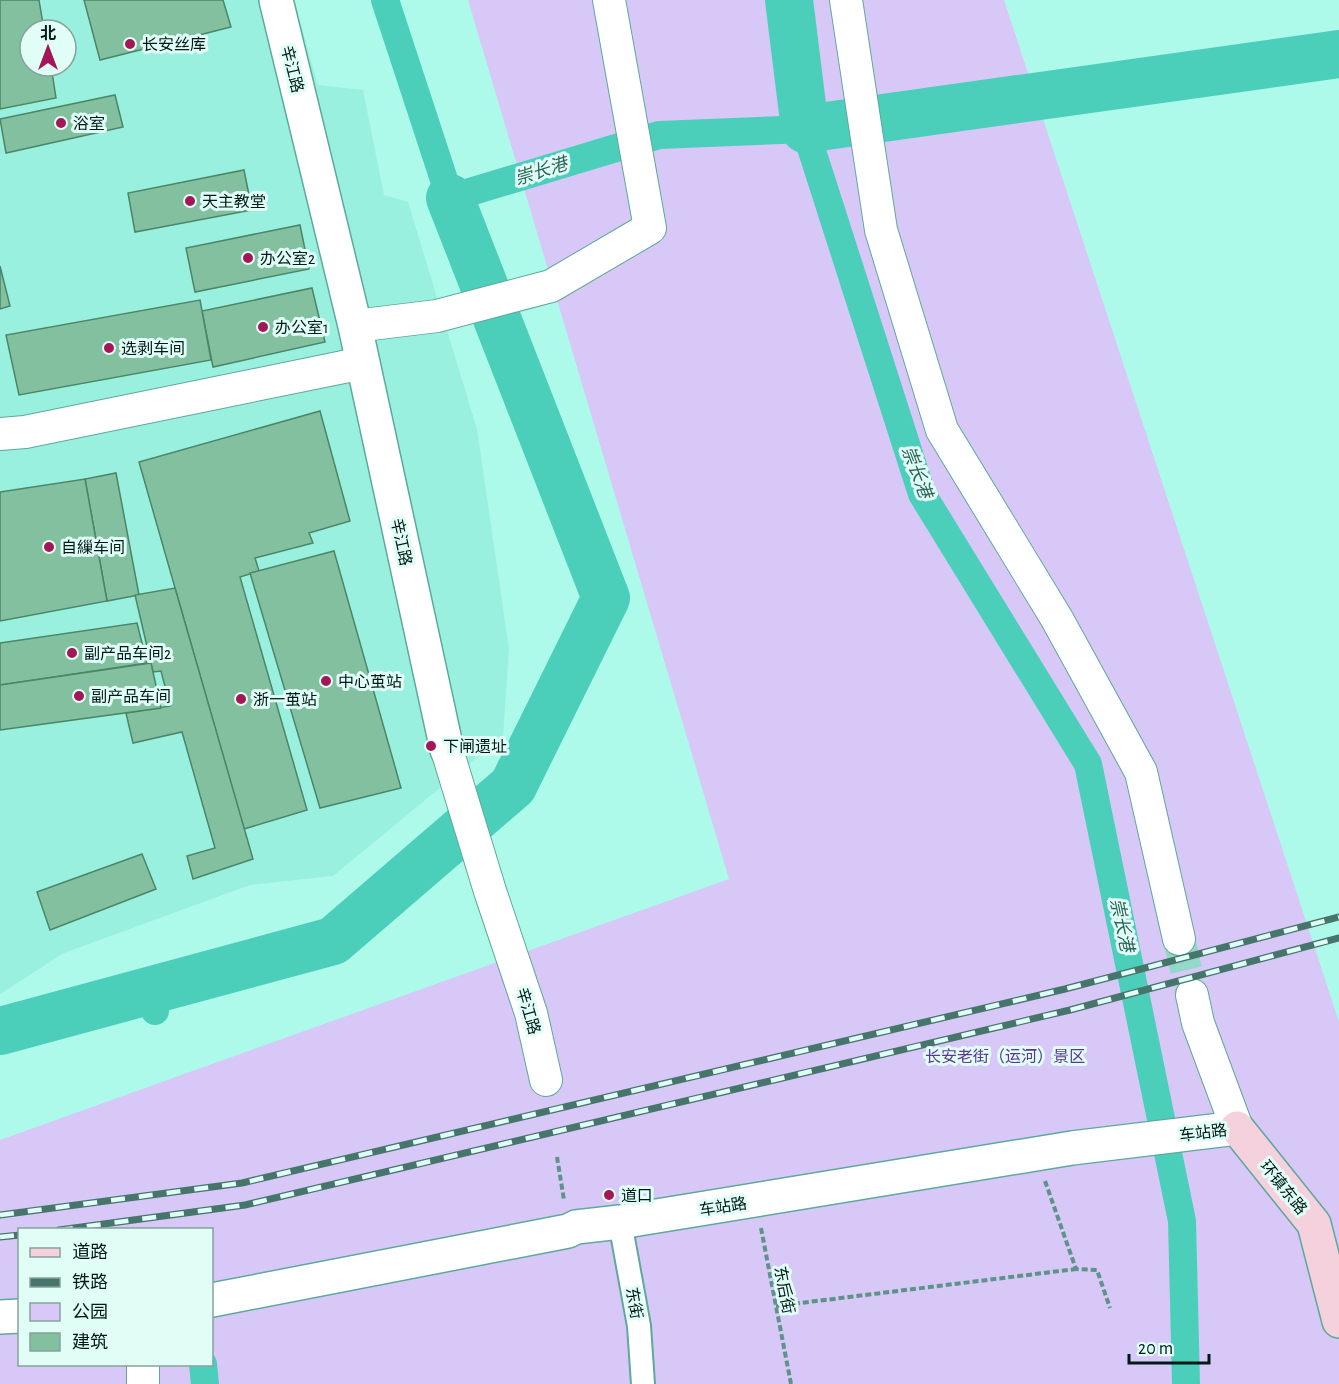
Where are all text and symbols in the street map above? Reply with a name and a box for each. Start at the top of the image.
north arrow [18,18,78,78]
text: 北 [40,25,56,42]
place label: 长安丝库 [142,36,206,53]
marker: 长安丝库 [123,37,137,51]
street label: 辛江路 [278,44,307,94]
place label: 浴室 [73,115,105,132]
marker: 浴室 [54,116,68,130]
water label: 崇长港 [512,153,573,188]
place label: 天主教堂 [202,193,266,210]
marker: 天主教堂 [183,194,197,208]
place label: 办公室2 [260,250,315,267]
marker: 办公室2 [241,251,255,265]
place label: 办公室1 [275,319,329,336]
marker: 办公室1 [256,320,270,334]
place label: 选剥车间 [121,340,185,357]
marker: 选剥车间 [102,341,116,355]
water label: 崇长港 [898,443,937,504]
street label: 辛江路 [388,517,415,567]
place label: 自繅车间 [61,539,125,556]
marker: 自繅车间 [42,540,56,554]
place label: 副产品车间2 [84,645,171,662]
marker: 副产品车间2 [65,646,79,660]
marker: 中心茧站 [319,674,333,688]
place label: 中心茧站 [338,674,402,690]
place label: 副产品车间 [91,688,171,705]
marker: 副产品车间 [72,689,86,703]
place label: 浙一茧站 [253,691,317,708]
marker: 浙一茧站 [234,692,248,706]
place label: 下闸遗址 [443,738,507,755]
marker: 下闸遗址 [424,739,438,753]
water label: 崇长港 [1107,897,1138,956]
street label: 辛江路 [514,986,543,1037]
park label: 长安老街（运河）景区 [925,1048,1085,1065]
street label: 车站路 [1178,1121,1228,1144]
street label: 环镇东路 [1257,1157,1310,1218]
place label: 道口 [621,1187,653,1204]
marker: 道口 [602,1188,616,1202]
street label: 车站路 [698,1194,748,1219]
legend [18,1228,213,1366]
text: 道路 [72,1242,108,1262]
street label: 东后街 [772,1265,797,1315]
text: 铁路 [72,1272,108,1292]
street label: 东街 [623,1286,646,1320]
text: 公园 [72,1303,108,1322]
scale bar [1129,1327,1208,1365]
text: 建筑 [72,1332,108,1352]
text: 20 m [1138,1340,1173,1358]

